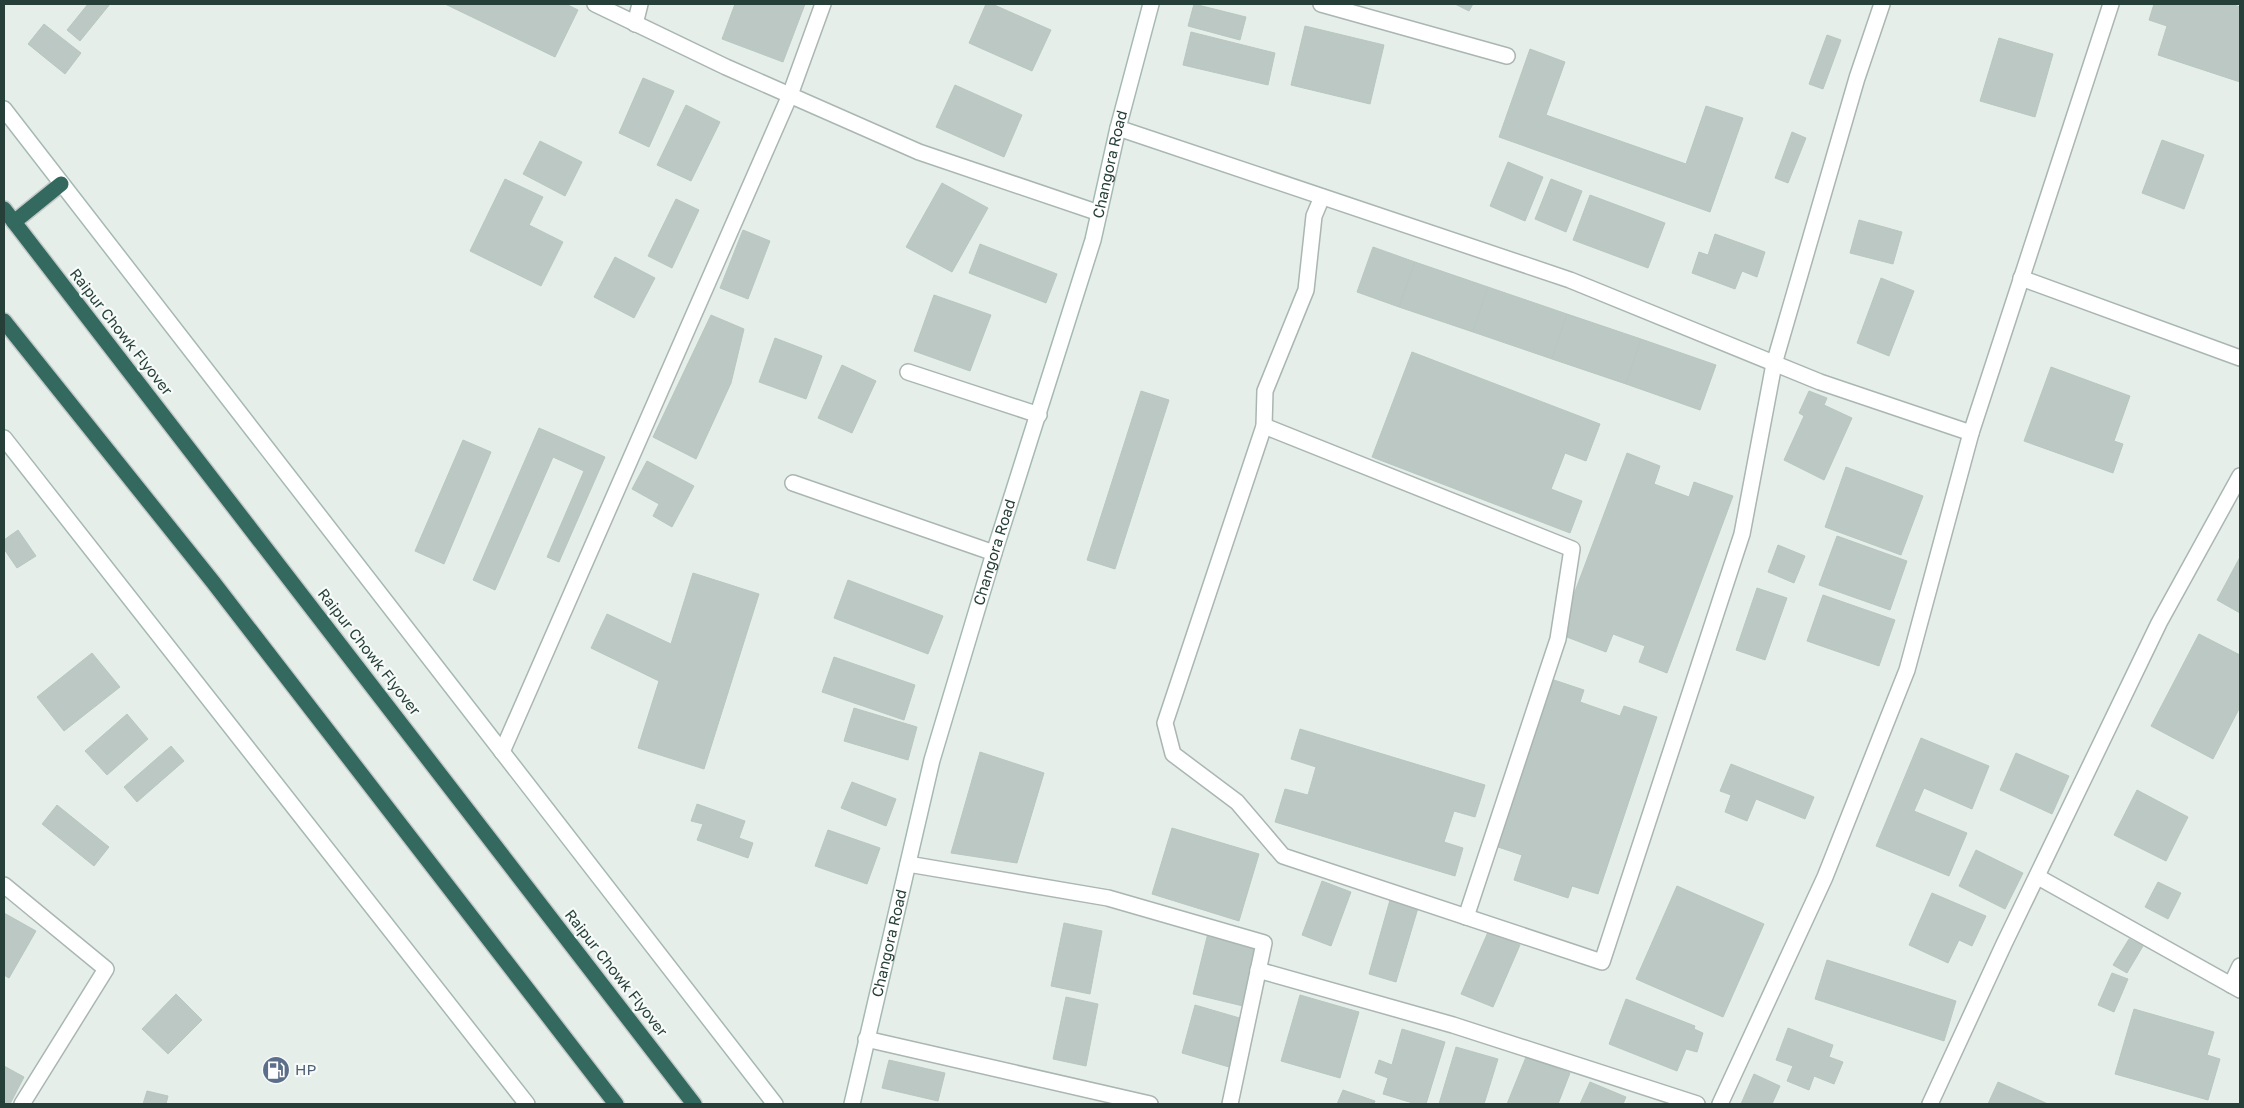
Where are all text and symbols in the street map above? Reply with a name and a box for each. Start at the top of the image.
street label: Changora Road [1088,108,1130,220]
street label: Raipur Chowk Flyover [67,264,177,398]
street label: Changora Road [969,497,1018,607]
street label: Raipur Chowk Flyover [315,584,425,718]
street label: Changora Road [867,887,910,999]
street label: Raipur Chowk Flyover [562,905,672,1039]
fuel station icon: HP [261,1055,291,1085]
place label: HP [295,1060,316,1078]

